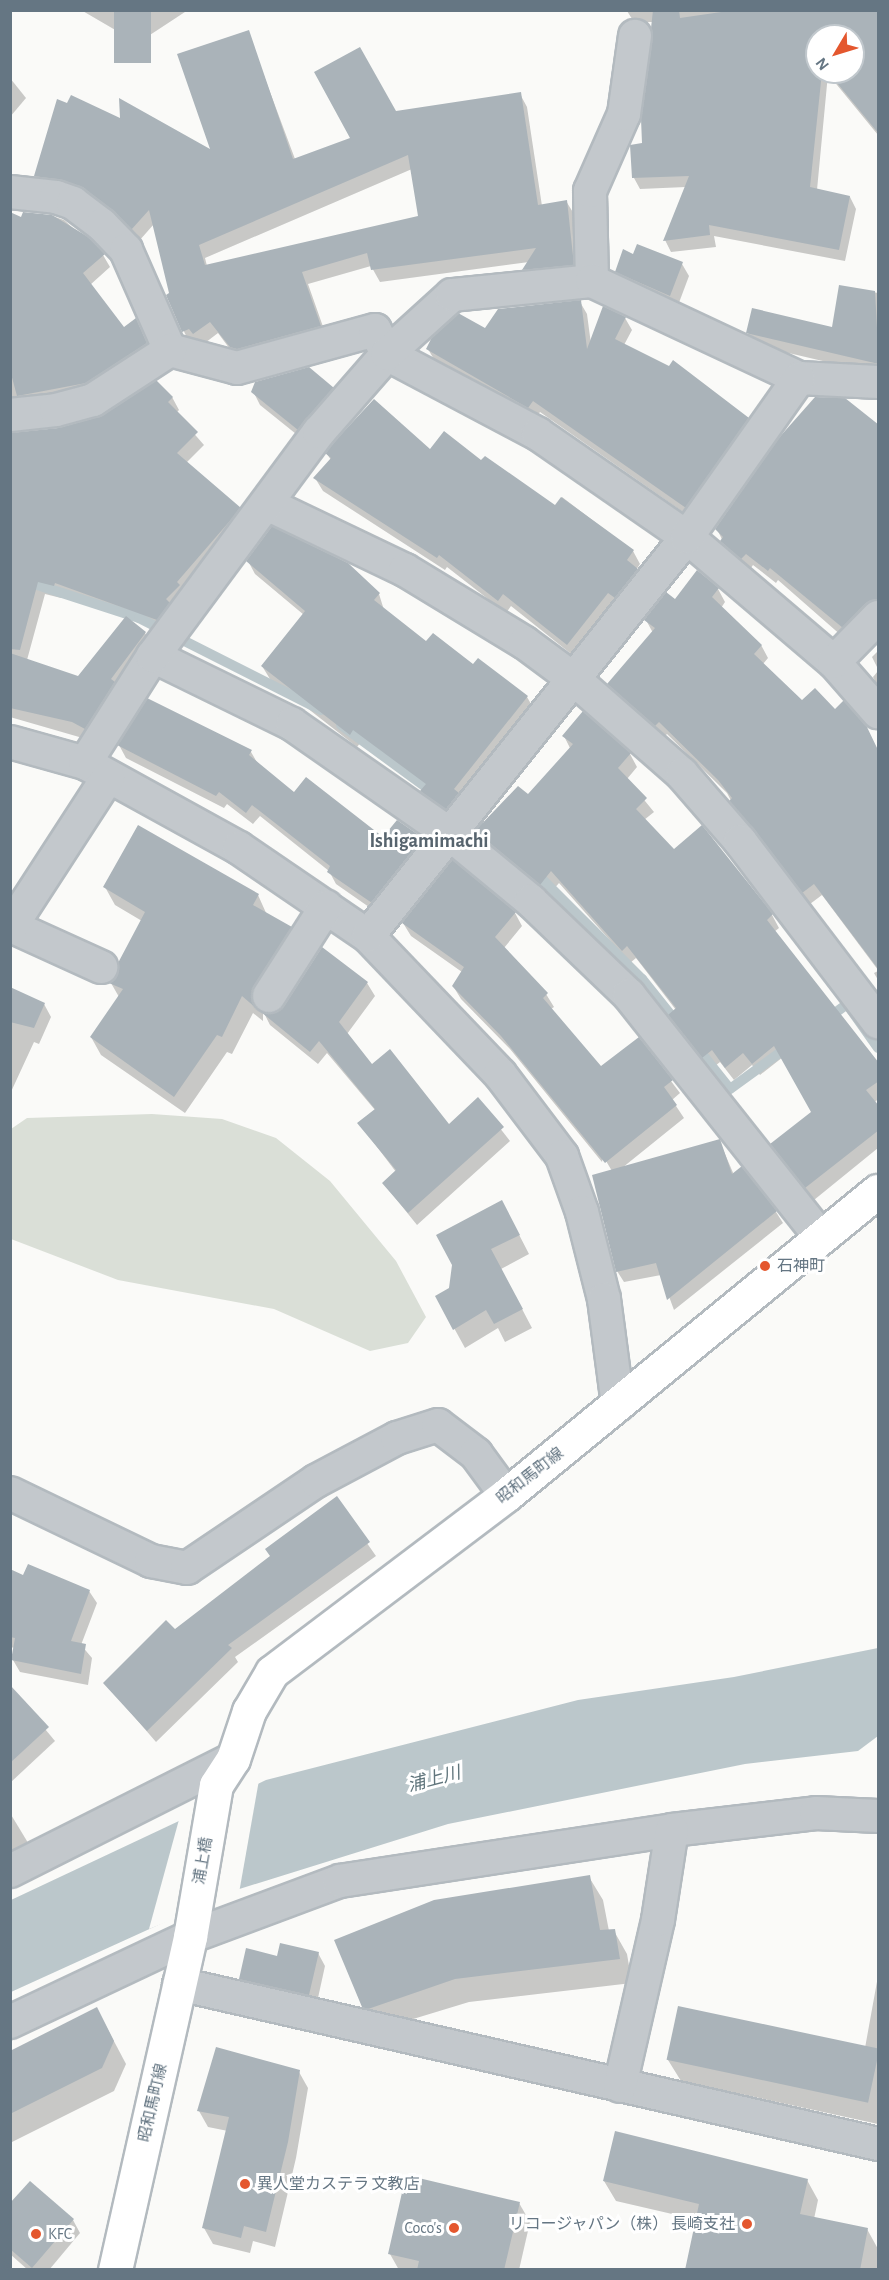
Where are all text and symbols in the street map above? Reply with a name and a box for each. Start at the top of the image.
north arrow [805,24,865,84]
text: N [813,55,832,73]
district label: Ishigamimachi [369,829,489,853]
place label: 石神町 [777,1256,825,1276]
marker: 石神町 [758,1259,772,1273]
street label: 昭和馬町線 [493,1444,567,1508]
water label: 浦上川 [405,1763,463,1797]
street label: 浦上橋 [189,1836,217,1886]
street label: 昭和馬町線 [135,2062,171,2144]
place label: 異人堂カステラ 文教店 [257,2174,420,2194]
marker: 異人堂カステラ 文教店 [238,2177,252,2191]
place label: リコージャパン（株） 長崎支社 [508,2214,735,2234]
marker: リコージャパン（株） 長崎支社 [740,2217,754,2231]
place label: Coco's [404,2218,442,2238]
marker: Coco's [447,2221,461,2235]
place label: KFC [48,2224,72,2244]
marker: KFC [29,2227,43,2241]

